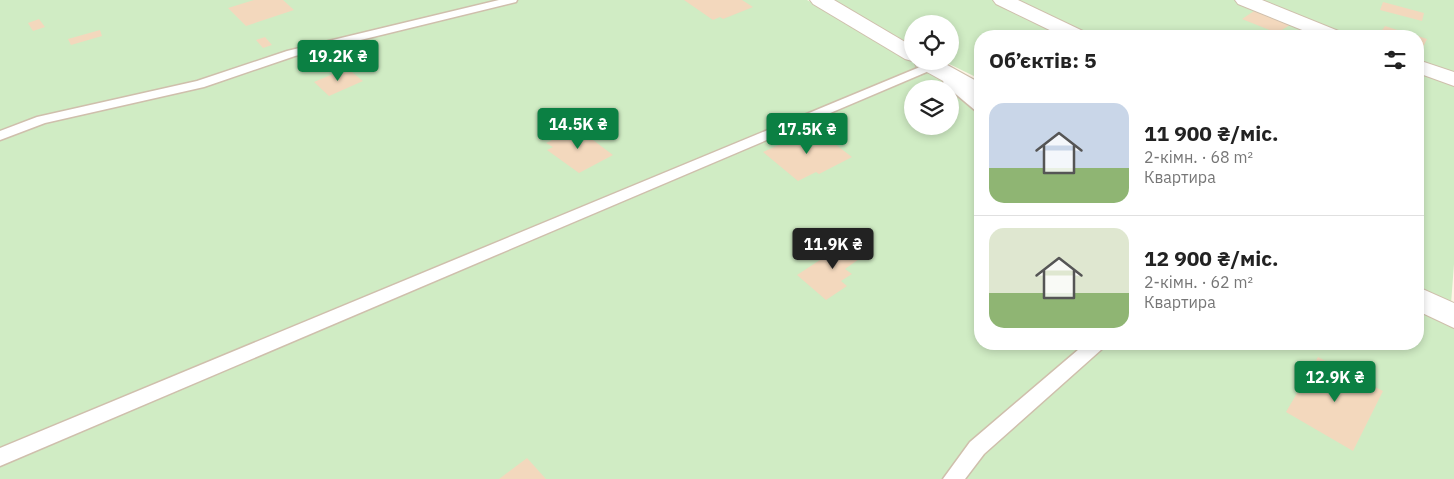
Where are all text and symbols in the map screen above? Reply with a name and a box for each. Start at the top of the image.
map controls [904,15,959,135]
button: locate [904,15,959,70]
pin: 19.2K ₴ [292,39,384,82]
text: 19.2K ₴ [309,46,367,66]
text: Об’єктів: 5 [989,46,1097,74]
icon: filters [1381,46,1409,74]
button: layers [904,80,959,135]
pin: 14.5K ₴ [532,108,624,150]
pin: 17.5K ₴ [761,112,853,155]
text: 14.5K ₴ [549,114,607,134]
text: 17.5K ₴ [778,119,836,139]
text: 11 900 ₴/міс. [1144,119,1279,147]
icon: home [1029,123,1089,183]
text: 2-кімн. · 68 m² [1144,147,1253,167]
text: Квартира [1144,167,1216,187]
pin: 11.9K ₴ [787,228,879,270]
text: 11.9K ₴ [804,234,862,254]
text: 12 900 ₴/міс. [1144,244,1279,272]
icon: home [1029,248,1089,308]
text: 2-кімн. · 62 m² [1144,272,1253,292]
text: Квартира [1144,292,1216,312]
pin: 12.9K ₴ [1289,360,1381,403]
text: 12.9K ₴ [1306,367,1364,387]

